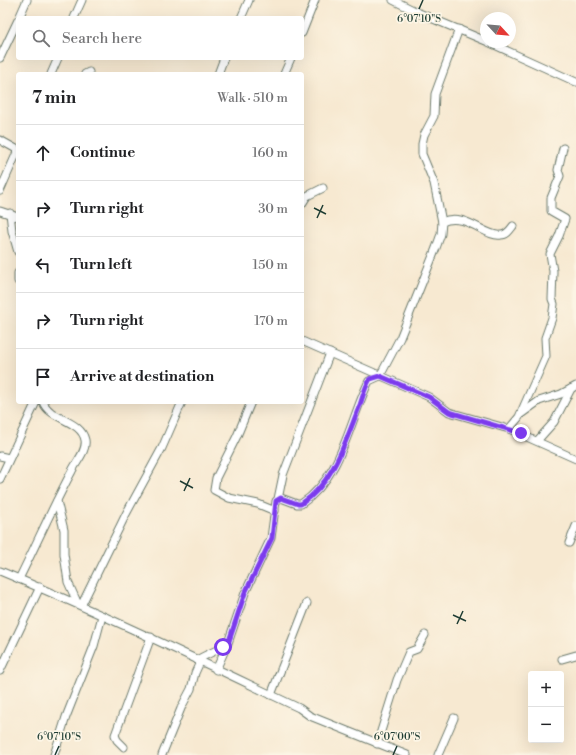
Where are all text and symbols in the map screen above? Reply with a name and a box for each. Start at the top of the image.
north arrow [480,12,516,48]
text: 6°07'10"S [397,13,441,25]
search box [16,16,304,60]
icon: search [30,27,52,49]
text: Search here [62,29,142,48]
text: 7 min [32,87,76,109]
text: Walk · 510 m [217,90,288,106]
icon: ahead [32,142,54,164]
text: Continue [70,143,135,162]
text: 160 m [252,145,288,161]
icon: right [32,198,54,220]
text: Turn right [70,199,144,218]
text: 30 m [258,201,288,217]
icon: left [32,254,54,276]
text: Turn left [70,255,132,274]
text: 150 m [253,257,288,273]
icon: right [32,310,54,332]
text: Turn right [70,311,144,330]
text: 170 m [254,313,288,329]
icon: arrive [32,366,54,388]
text: Arrive at destination [70,367,214,386]
route end [512,424,530,442]
route start [214,638,232,656]
map controls [528,671,564,743]
button: + [528,671,564,707]
button: − [528,707,564,743]
text: 6°07'10"S [37,731,81,743]
text: 6°07'00"S [374,731,420,743]

